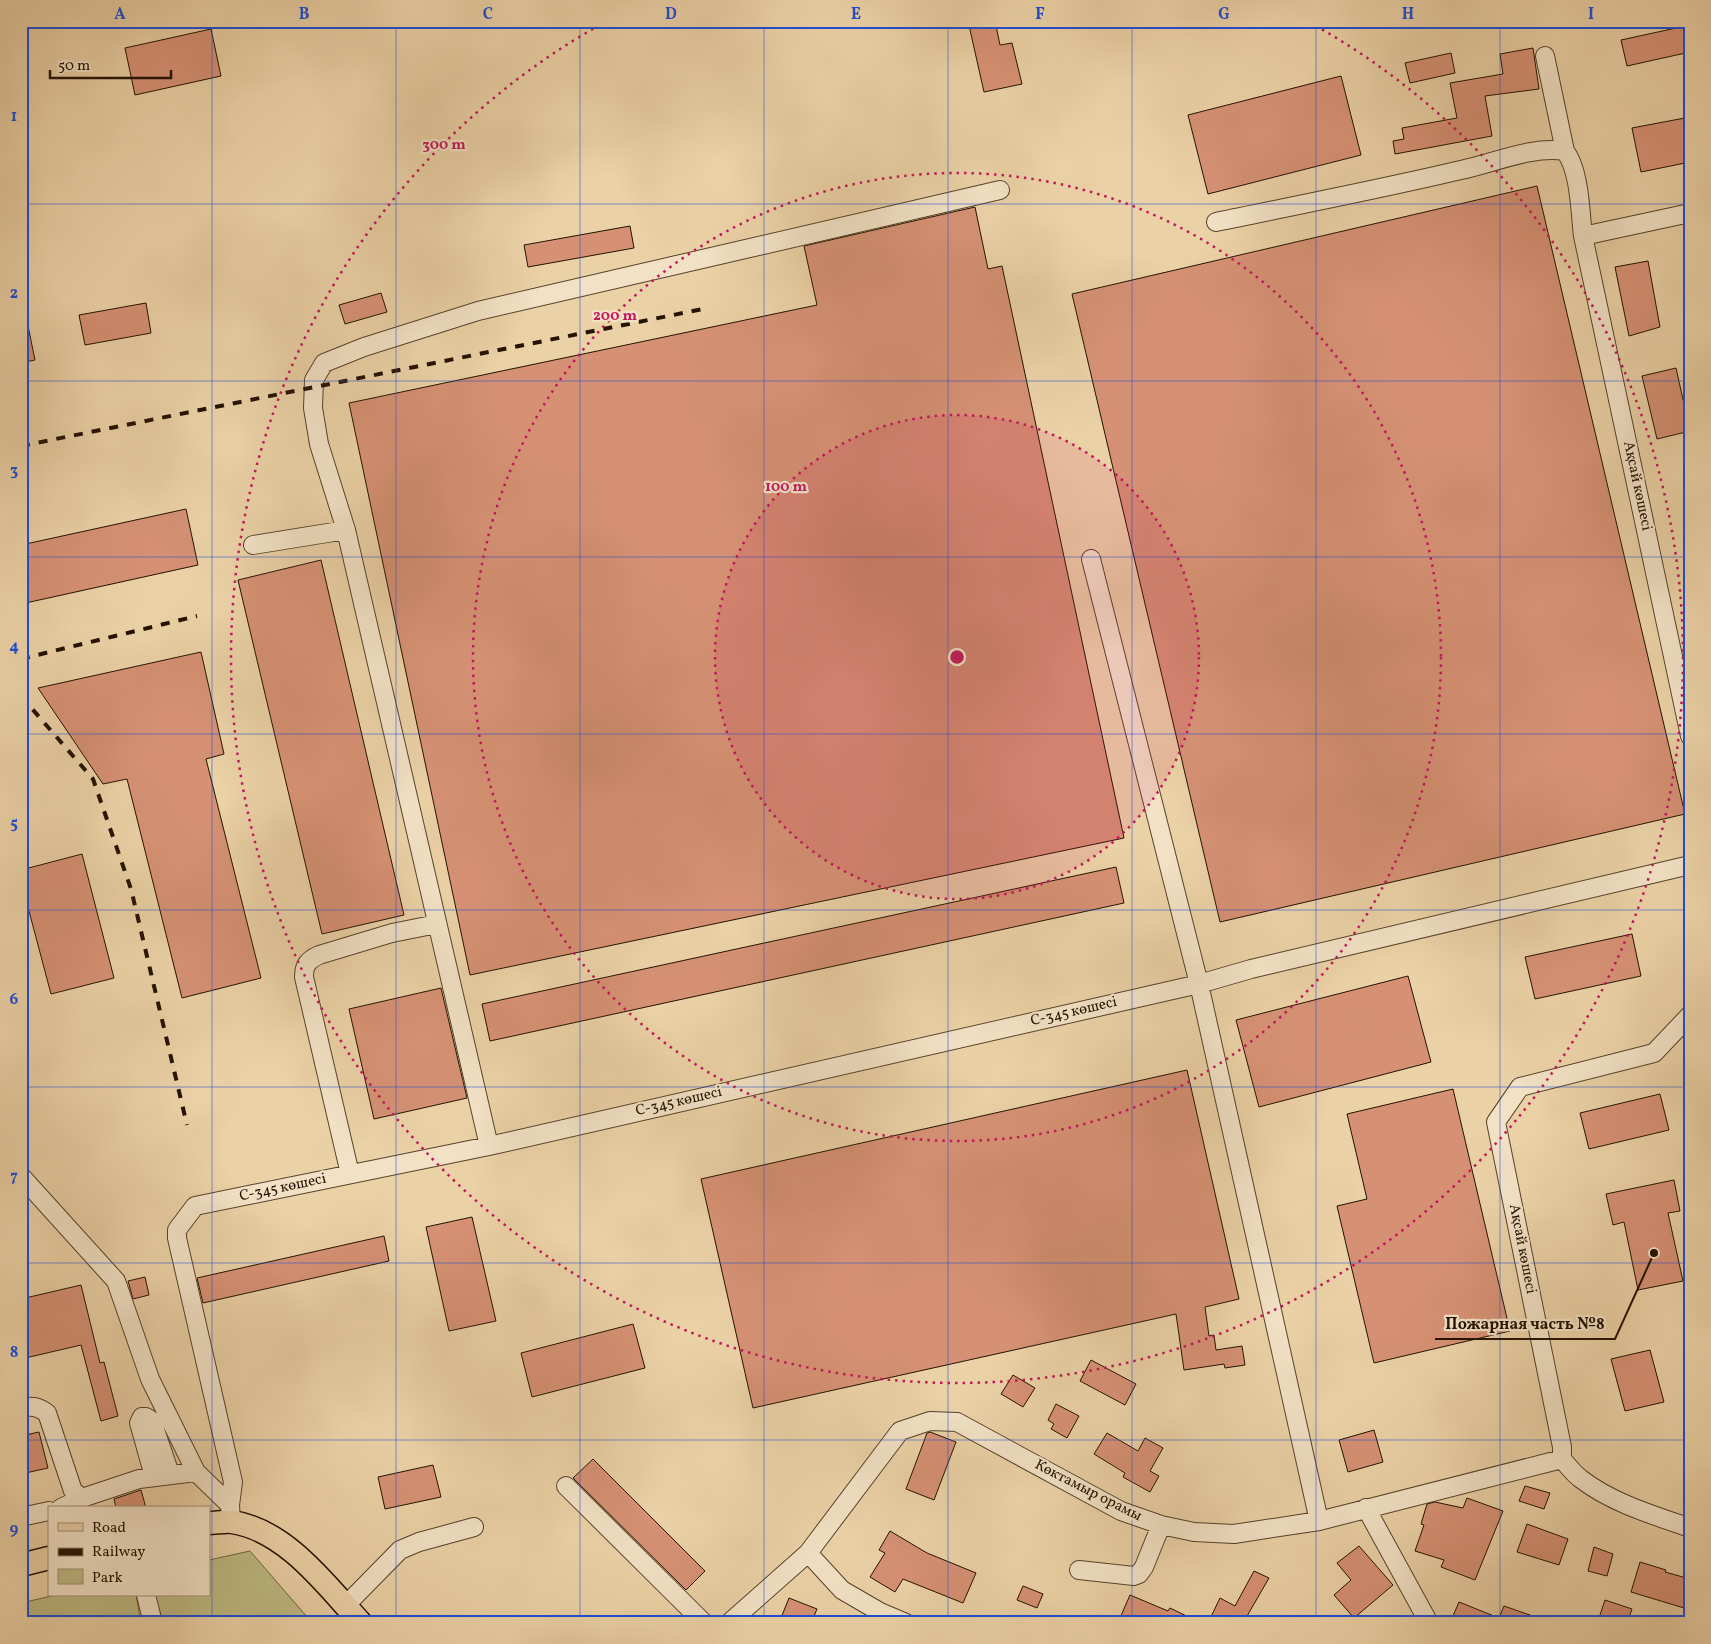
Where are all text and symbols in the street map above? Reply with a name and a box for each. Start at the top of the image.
text: A [114,4,126,26]
text: B [299,4,310,26]
text: C [483,4,493,26]
text: D [665,4,677,26]
text: E [851,4,861,26]
text: F [1035,4,1045,26]
text: G [1218,4,1230,26]
text: H [1402,4,1414,26]
text: I [1588,4,1594,26]
scale bar [50,48,171,80]
text: 50 m [58,56,90,77]
text: 1 [11,106,17,128]
text: 300 m [422,135,466,156]
text: 2 [10,283,18,305]
text: 200 m [593,306,637,327]
street label: Ақсай көшесі [1617,439,1657,533]
text: 3 [10,460,18,482]
text: 100 m [765,477,808,498]
text: 4 [9,636,19,658]
centre of rings [948,648,966,666]
text: 5 [10,813,18,835]
text: 6 [10,989,19,1011]
street label: С-345 көшесі [1029,992,1119,1032]
street label: С-345 көшесі [634,1082,724,1122]
text: 7 [10,1166,18,1188]
street label: С-345 көшесі [238,1169,328,1207]
street label: Ақсай көшесі [1503,1202,1541,1296]
callout: Пожарная часть №8 [1435,1308,1615,1339]
text: Пожарная часть №8 [1445,1314,1605,1336]
text: 8 [10,1342,18,1364]
street label: Көктамыр орамы [1031,1455,1146,1527]
legend [48,1506,210,1596]
text: Road [92,1518,126,1539]
text: 9 [10,1519,19,1541]
text: Railway [92,1542,145,1563]
text: Park [92,1568,123,1589]

